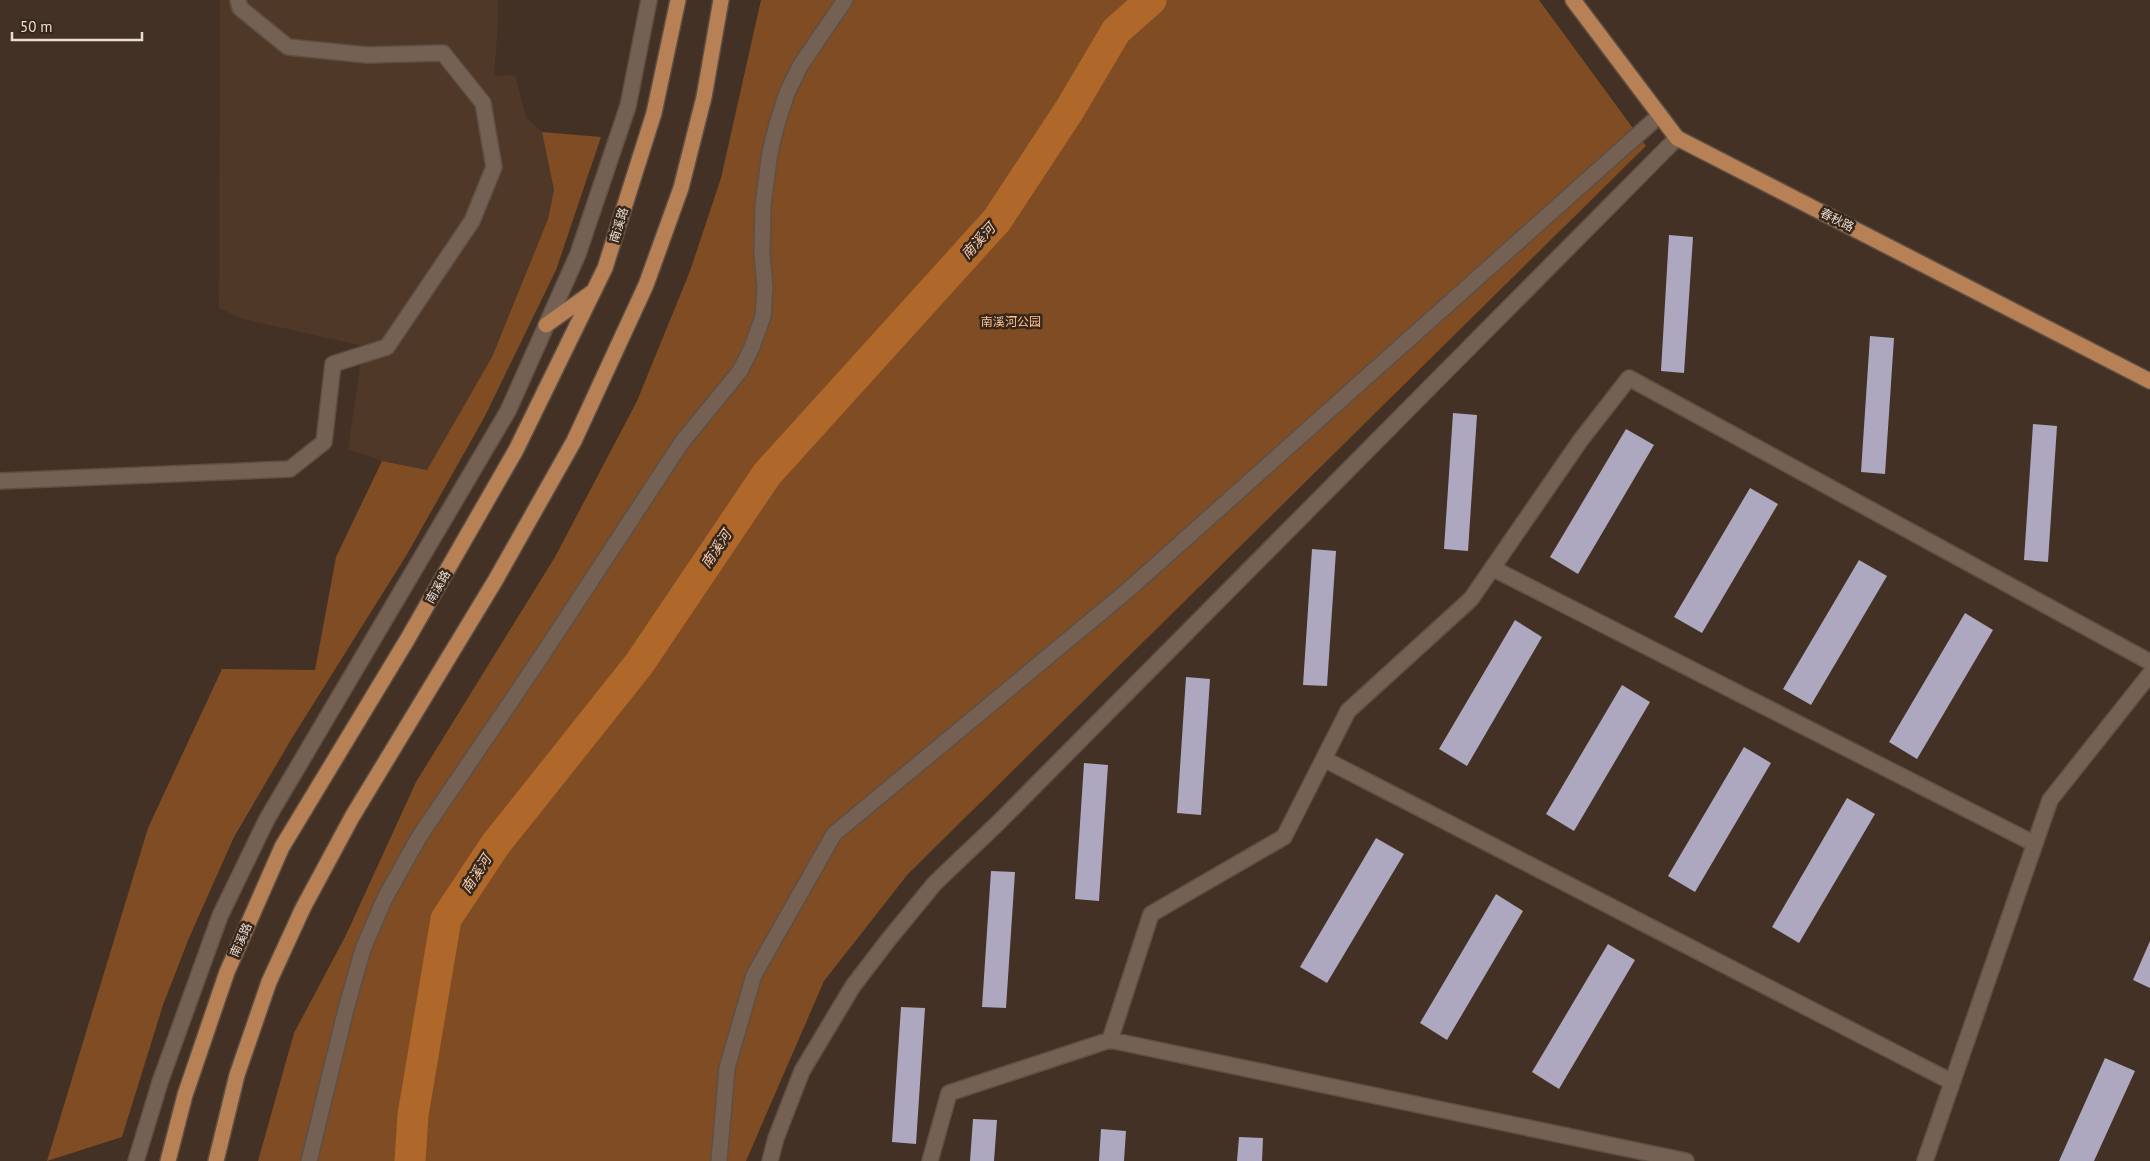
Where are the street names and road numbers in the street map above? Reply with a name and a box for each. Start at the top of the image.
street label: 南溪路 [606,205,631,244]
street label: 春秋路 [1818,205,1857,234]
street label: 南溪路 [422,567,453,606]
street label: 南溪路 [226,920,255,959]

